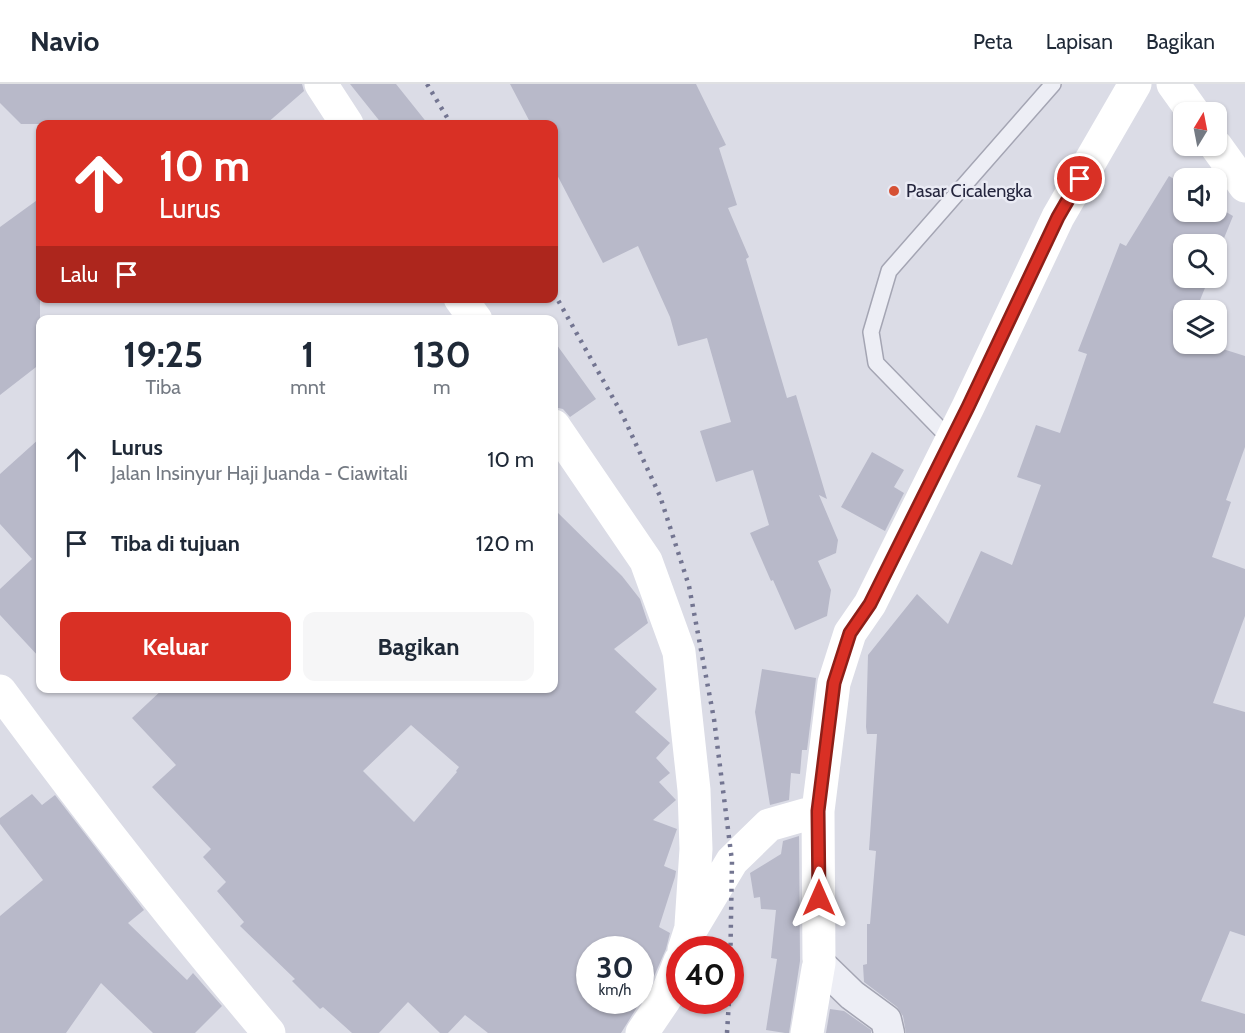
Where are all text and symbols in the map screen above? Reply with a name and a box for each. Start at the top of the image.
text: Navio [30,24,100,58]
text: Peta [973,29,1013,54]
text: Lapisan [1046,29,1113,54]
text: Bagikan [1146,29,1215,54]
north arrow [1173,102,1227,156]
map controls [1173,102,1227,354]
text: 10 m [159,140,250,192]
icon: ahead [60,144,138,222]
pin [1054,153,1105,204]
icon: arrive [1063,162,1096,195]
button: sound [1173,168,1227,222]
place label: Pasar Cicalengka [906,180,1032,202]
marker: Pasar Cicalengka [887,184,901,198]
text: Lurus [159,192,220,225]
button: search [1173,234,1227,288]
icon: arrive [110,258,143,291]
text: Lalu [60,261,98,288]
button: layers [1173,300,1227,354]
text: 19:25 [123,332,203,376]
text: 1 [301,332,315,376]
text: 130 [413,332,471,376]
text: Tiba [145,375,181,399]
text: mnt [290,375,326,399]
text: m [433,375,451,399]
text: Lurus [111,434,163,461]
icon: ahead [60,443,93,476]
text: 10 m [487,446,534,473]
text: Jalan Insinyur Haji Juanda - Ciawitali [111,461,408,485]
icon: arrive [60,527,93,560]
text: Tiba di tujuan [111,530,240,557]
text: 120 m [476,530,534,557]
button: Keluar [60,612,291,681]
button: Bagikan [303,612,534,681]
position arrow [787,866,851,930]
speed limit sign: 40 [666,936,744,1014]
text: 30 [596,949,634,986]
text: km/h [599,981,631,999]

